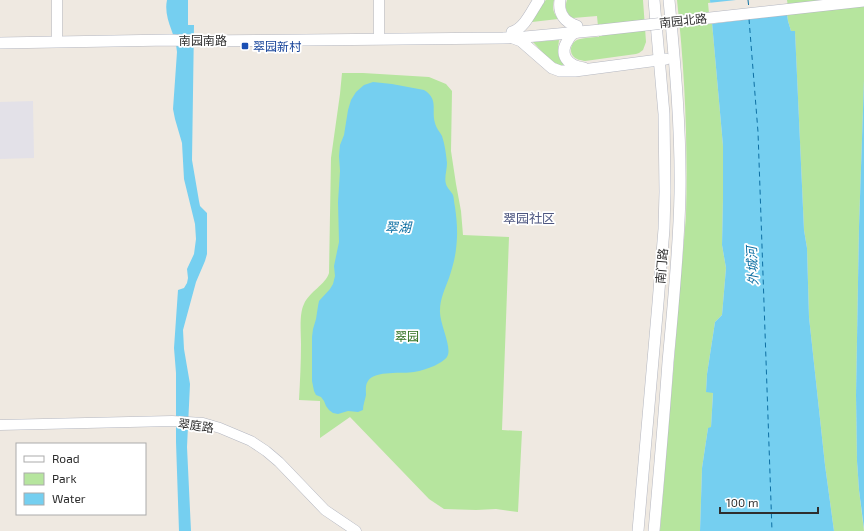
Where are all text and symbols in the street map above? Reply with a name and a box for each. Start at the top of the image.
street label: 南园北路 [658,11,708,29]
street label: 南园南路 [179,33,227,47]
place label: 翠园新村 [253,39,302,53]
marker: 翠园新村 [240,41,250,51]
district label: 翠园社区 [503,210,555,226]
water label: 翠湖 [385,219,413,235]
water label: 外城河 [743,243,761,286]
street label: 南门路 [652,247,670,285]
park label: 翠园 [395,329,419,343]
street label: 翠庭路 [177,416,215,434]
legend [16,443,146,515]
text: Road [52,451,80,465]
text: Park [52,471,77,485]
scale bar [720,489,818,515]
text: Water [52,491,86,505]
text: 100 m [726,495,758,509]

